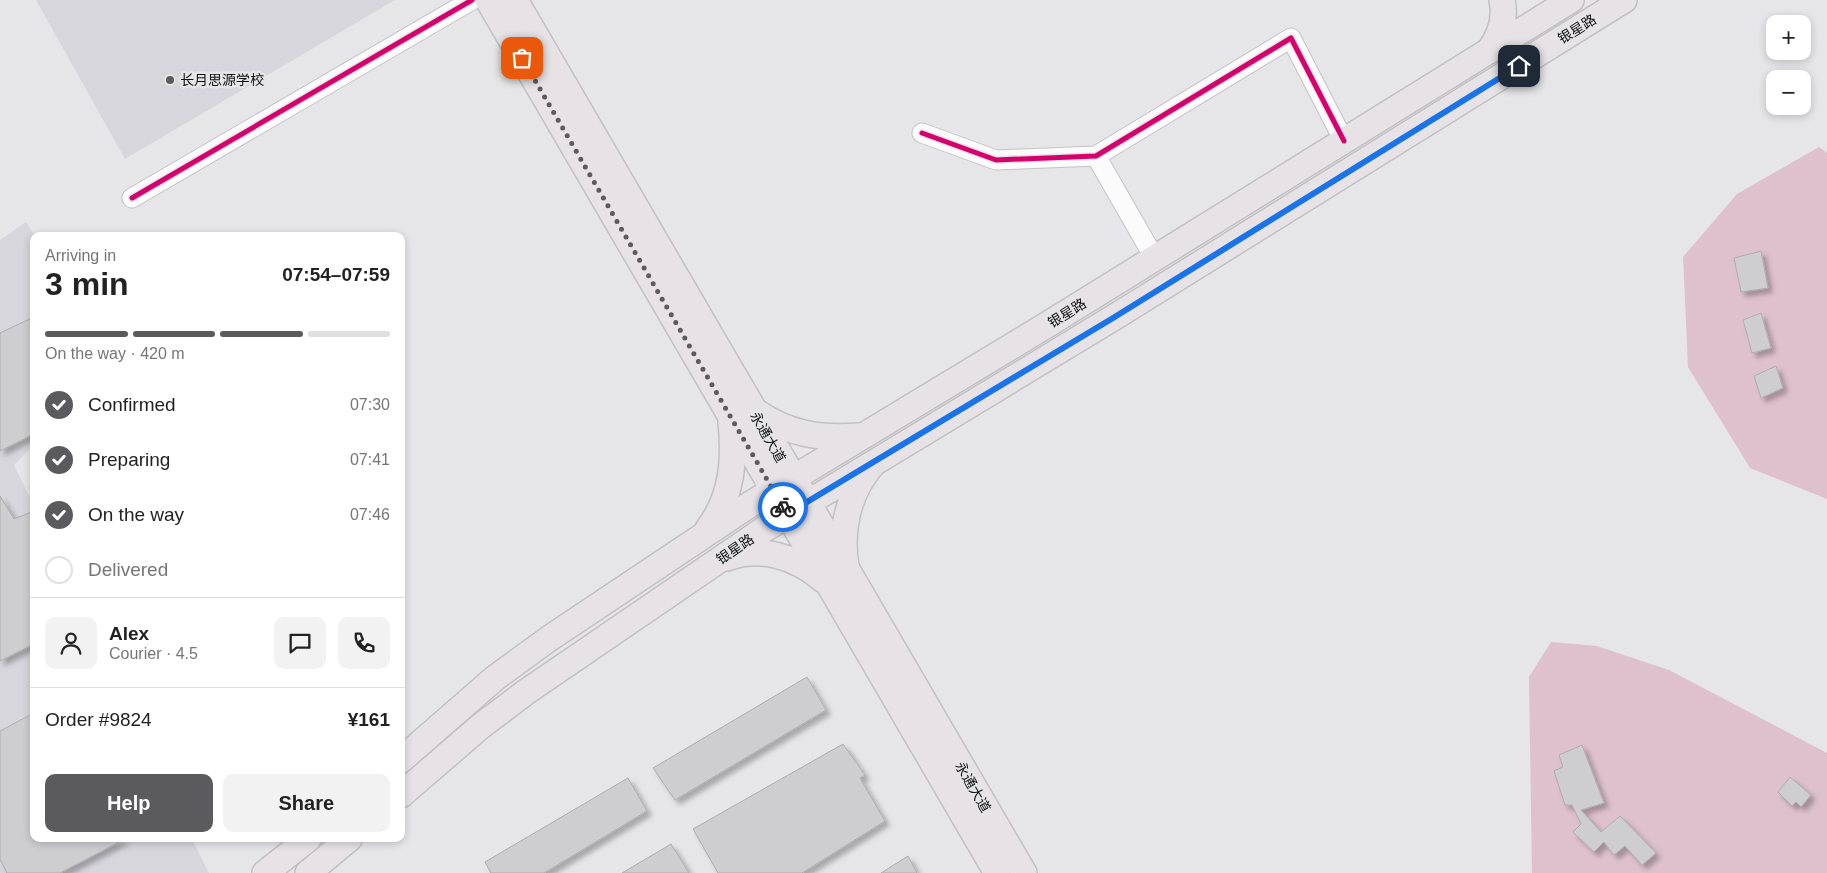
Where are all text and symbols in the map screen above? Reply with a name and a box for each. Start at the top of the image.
street label: 银星路 [1555,11,1599,47]
map controls [1766,15,1811,115]
button: + [1766,15,1811,60]
pin [501,37,543,79]
icon: bag [508,44,536,72]
pin [1498,45,1540,87]
icon: home [1505,52,1533,80]
button: − [1766,70,1811,115]
place label: 长月思源学校 [180,72,264,88]
marker: 长月思源学校 [164,74,176,86]
text: Arriving in [45,247,116,264]
text: 07:54–07:59 [282,264,390,285]
text: 3 min [45,266,129,302]
street label: 银星路 [1045,295,1089,331]
text: On the way · 420 m [45,345,185,362]
icon: check [45,391,73,419]
text: Confirmed [88,394,176,415]
text: 07:30 [350,396,390,413]
street label: 永通大道 [747,409,789,465]
icon: check [45,446,73,474]
text: Preparing [88,449,170,470]
text: 07:41 [350,451,390,468]
courier [758,482,808,532]
icon: bike [769,493,797,521]
icon: check [45,501,73,529]
text: On the way [88,504,184,525]
text: 07:46 [350,506,390,523]
street label: 银星路 [713,531,757,567]
text: Delivered [88,559,168,580]
button: person [45,617,97,669]
button: chat [274,617,326,669]
button: phone [338,617,390,669]
text: Alex [109,623,149,644]
text: Courier · 4.5 [109,645,198,662]
text: Order #9824 [45,709,152,730]
text: ¥161 [348,709,390,730]
street label: 永通大道 [952,759,994,815]
button: Help [45,774,213,832]
button: Share [223,774,390,832]

